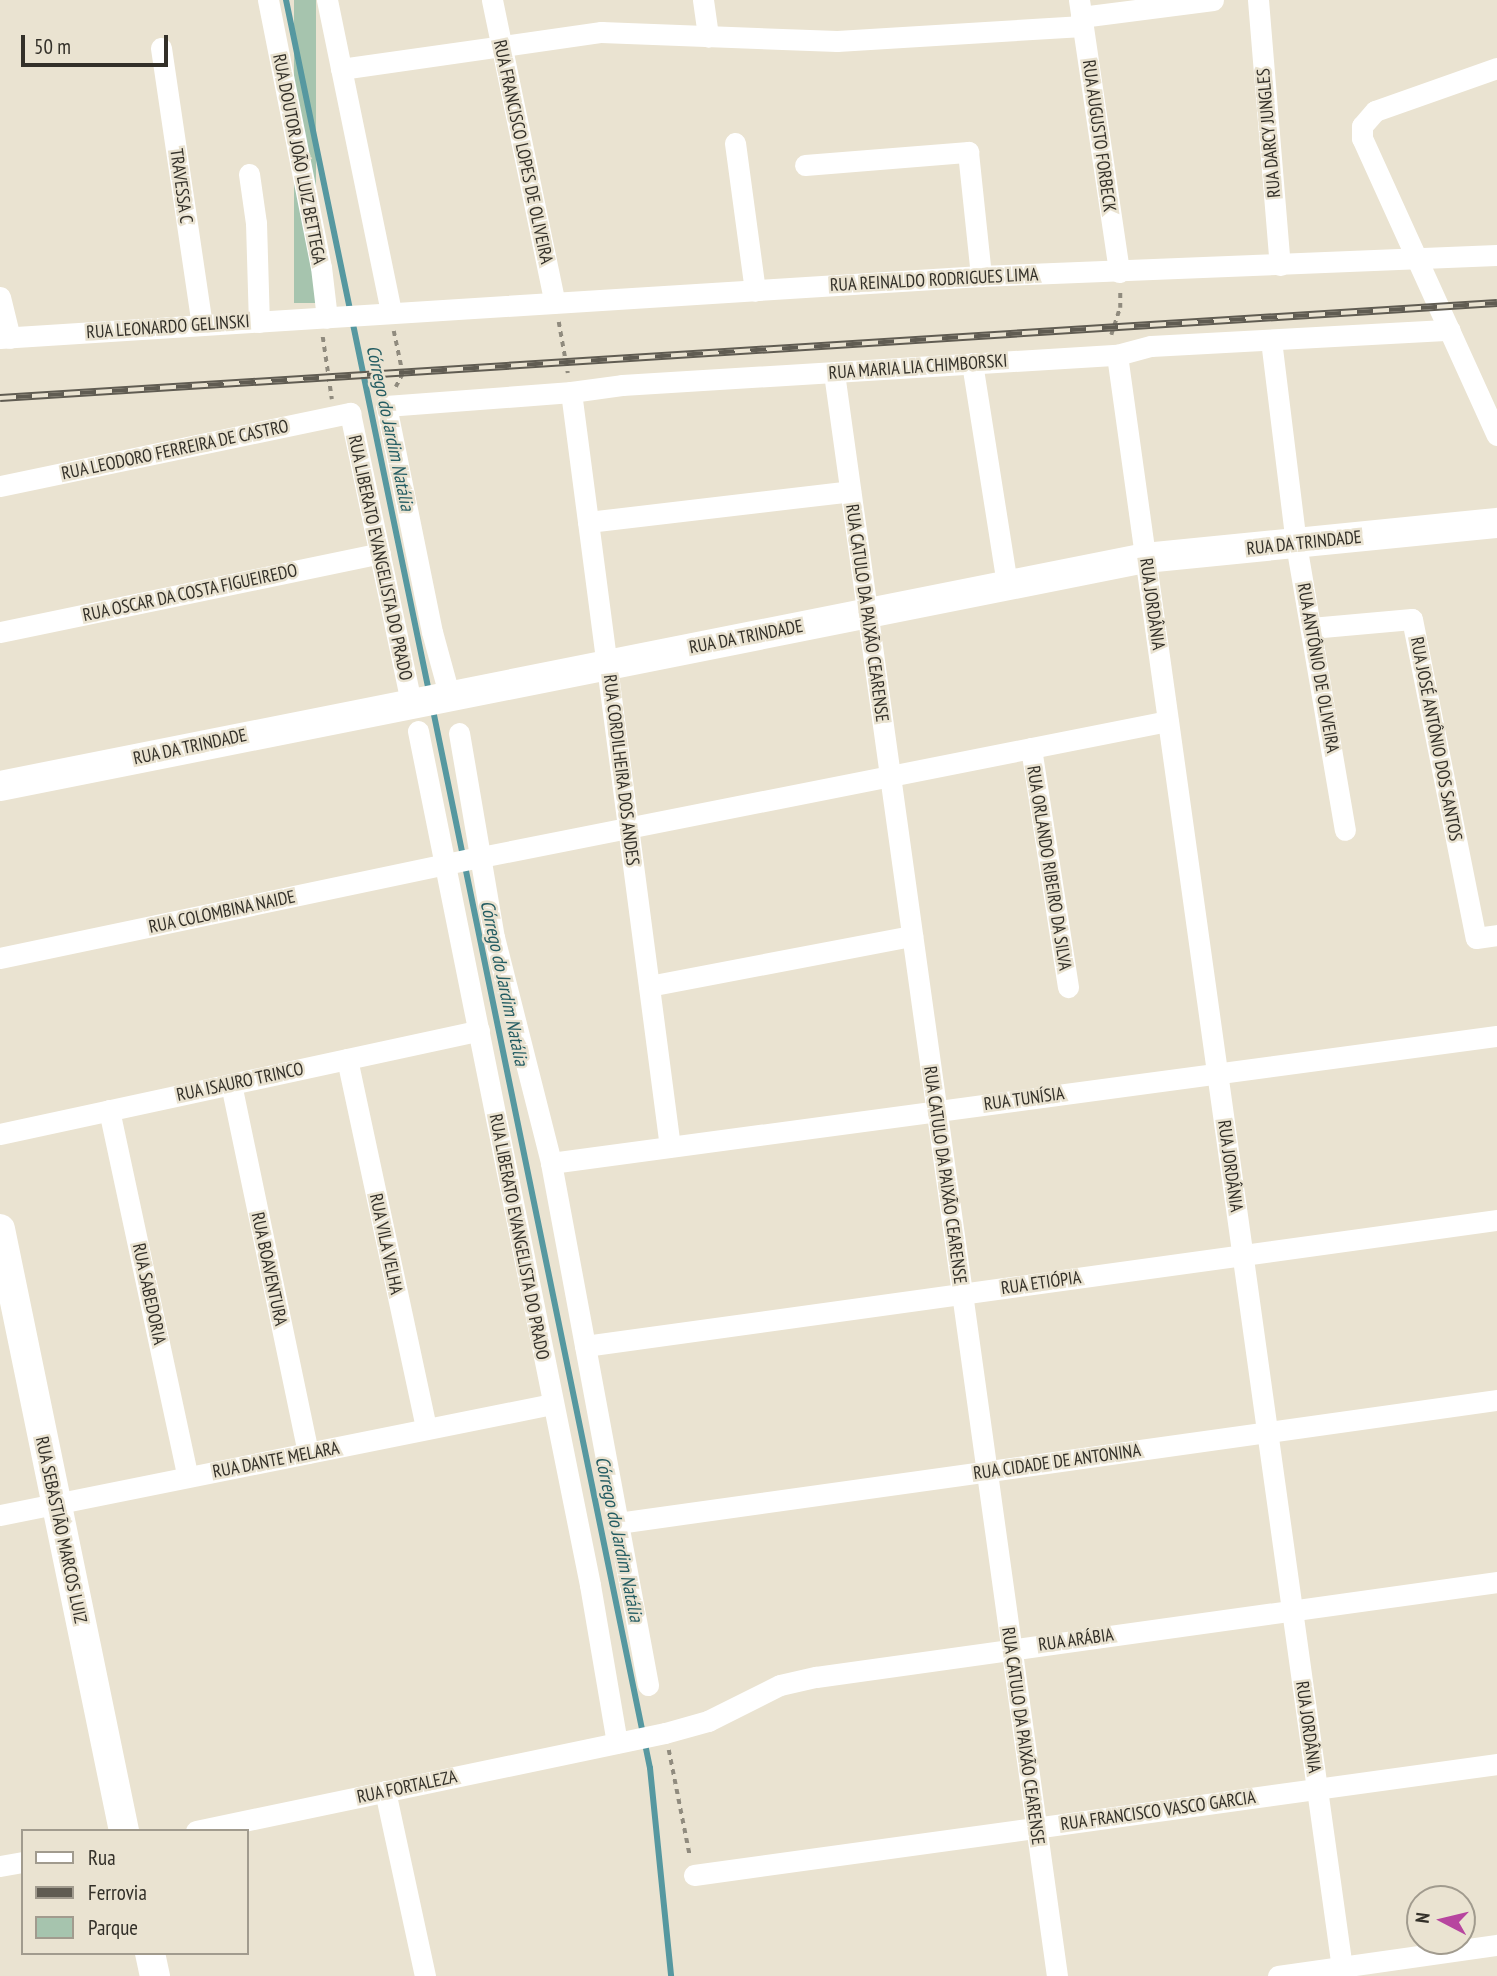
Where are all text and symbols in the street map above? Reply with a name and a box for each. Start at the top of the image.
scale bar [24,21,172,65]
text: 50 m [34,33,71,60]
street label: RUA FRANCISCO LOPES DE OLIVEIRA [489,38,557,266]
street label: RUA DOUTOR JOÃO LUIZ BETTEGA [268,51,330,267]
street label: RUA AUGUSTO FORBECK [1078,58,1120,214]
street label: RUA DARCY JUNGLES [1253,67,1285,199]
street label: TRAVESSA C [165,147,197,225]
street label: RUA REINALDO RODRIGUES LIMA [829,264,1039,296]
street label: RUA LEONARDO GELINSKI [85,311,251,343]
water label: Córrego do Jardim Natália [361,343,419,513]
street label: RUA MARIA LIA CHIMBORSKI [827,350,1009,384]
street label: RUA LEODORO FERREIRA DE CASTRO [59,415,291,485]
street label: RUA LIBERATO EVANGELISTA DO PRADO [343,433,417,683]
street label: RUA CATULO DA PAIXÃO CEARENSE [841,502,893,724]
street label: RUA DA TRINDADE [1245,526,1363,560]
street label: RUA JORDÂNIA [1135,556,1169,652]
street label: RUA OSCAR DA COSTA FIGUEIREDO [80,560,300,626]
street label: RUA ANTÔNIO DE OLIVEIRA [1292,581,1344,755]
street label: RUA DA TRINDADE [686,615,806,659]
street label: RUA JOSÉ ANTÔNIO DOS SANTOS [1406,635,1466,843]
street label: RUA CORDILHEIRA DOS ANDES [598,672,644,868]
street label: RUA DA TRINDADE [130,724,250,770]
street label: RUA ORLANDO RIBEIRO DA SILVA [1022,763,1076,973]
street label: RUA COLOMBINA NAIDE [146,886,298,938]
water label: Córrego do Jardim Natália [475,898,533,1068]
street label: RUA ISAURO TRINCO [174,1058,306,1106]
street label: RUA CATULO DA PAIXÃO CEARENSE [919,1064,971,1286]
street label: RUA TUNÍSIA [982,1083,1066,1115]
street label: RUA LIBERATO EVANGELISTA DO PRADO [484,1112,554,1362]
street label: RUA JORDÂNIA [1213,1118,1247,1214]
street label: RUA VILA VELHA [365,1191,407,1297]
street label: RUA BOAVENTURA [246,1210,292,1328]
street label: RUA SABEDORIA [128,1241,170,1347]
street label: RUA ETIÓPIA [999,1267,1083,1299]
street label: RUA SEBASTIÃO MARCOS LUIZ [31,1434,91,1626]
street label: RUA DANTE MELARA [211,1437,341,1483]
street label: RUA CIDADE DE ANTONINA [971,1439,1143,1485]
water label: Córrego do Jardim Natália [590,1454,648,1624]
street label: RUA ARÁBIA [1036,1624,1116,1656]
street label: RUA CATULO DA PAIXÃO CEARENSE [997,1625,1049,1847]
street label: RUA JORDÂNIA [1291,1679,1325,1775]
street label: RUA FORTALEZA [355,1766,459,1808]
street label: RUA FRANCISCO VASCO GARCIA [1059,1787,1257,1835]
legend [21,1829,248,1955]
text: Rua [88,1844,116,1871]
text: Ferrovia [88,1879,147,1906]
north arrow [1406,1885,1476,1955]
text: N [1410,1911,1435,1924]
text: Parque [88,1914,138,1941]

